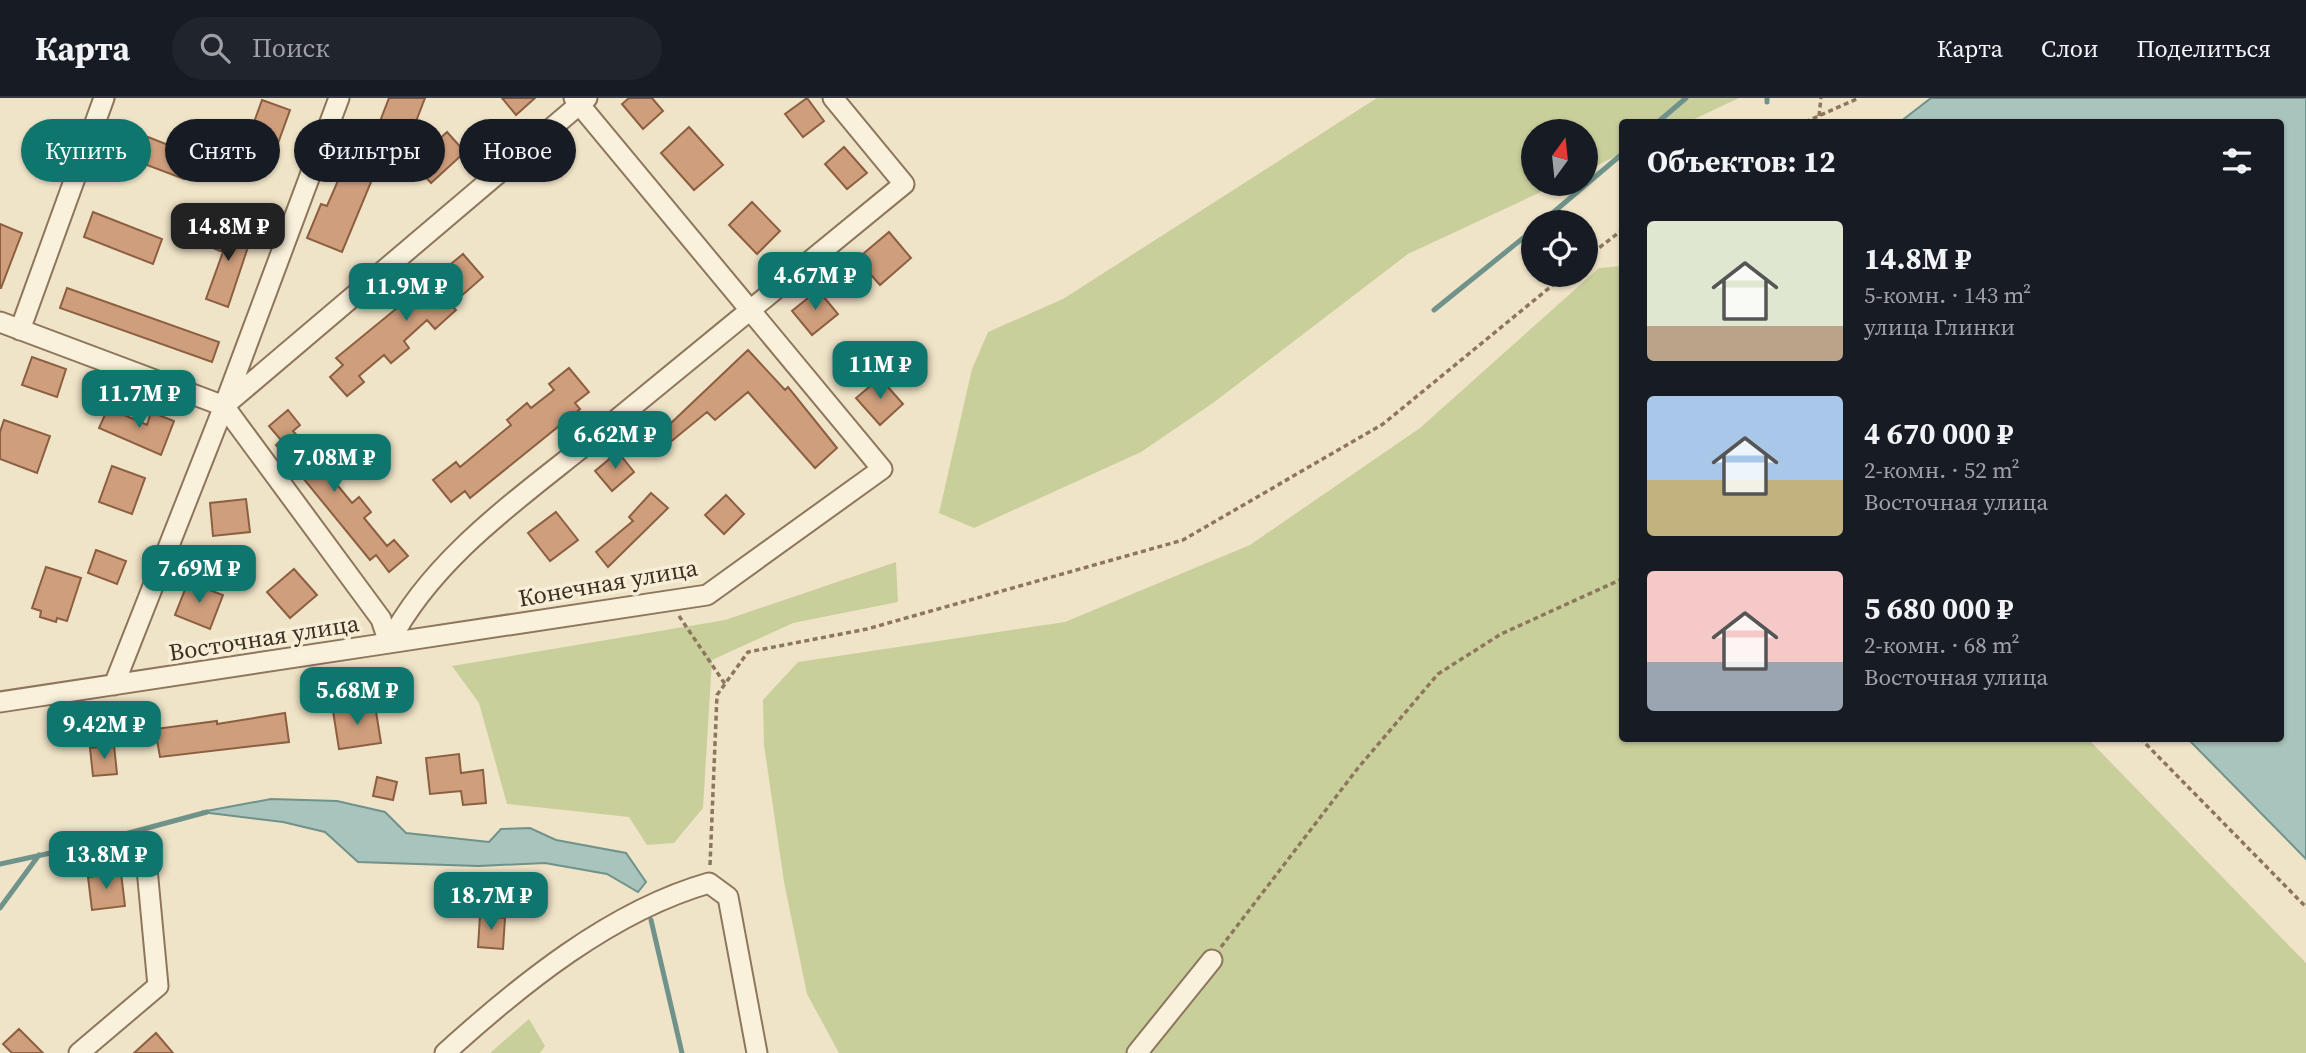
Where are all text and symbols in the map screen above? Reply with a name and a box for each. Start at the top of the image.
search box [172,17,662,80]
text: Карта [35,26,130,71]
icon: search [196,29,234,67]
text: Поиск [252,30,330,66]
text: Карта [1937,32,2003,65]
text: Слои [2041,32,2098,65]
text: Поделиться [2136,32,2271,65]
chip: Купить [21,119,151,182]
chip: Снять [165,119,280,182]
chip: Фильтры [294,119,445,182]
chip: Новое [459,119,576,182]
north arrow [1521,119,1598,196]
map controls [1521,119,1598,287]
text: Объектов: 12 [1647,141,1835,182]
icon: filters [2218,142,2256,180]
pin: 14.8M ₽ [163,204,293,263]
text: 14.8M ₽ [187,210,269,242]
button: locate [1521,210,1598,287]
text: 14.8M ₽ [1864,238,1971,279]
icon: home [1703,249,1787,333]
pin: 4.67M ₽ [750,252,880,312]
text: 4.67M ₽ [774,259,856,291]
pin: 11.9M ₽ [341,264,471,323]
text: 11.9M ₽ [365,270,447,302]
text: 5-комн. · 143 m² [1864,279,2031,311]
text: улица Глинки [1864,311,2015,343]
pin: 11M ₽ [831,342,929,401]
text: 11M ₽ [849,348,911,380]
pin: 11.7M ₽ [74,370,204,430]
text: 11.7M ₽ [98,377,180,409]
pin: 6.62M ₽ [550,412,680,471]
text: 4 670 000 ₽ [1864,413,2013,454]
text: 6.62M ₽ [574,418,656,450]
icon: home [1703,424,1787,508]
pin: 7.08M ₽ [269,434,399,494]
text: 7.08M ₽ [293,441,375,473]
text: 2-комн. · 52 m² [1864,454,2020,486]
text: Восточная улица [1864,486,2048,518]
pin: 7.69M ₽ [134,546,264,605]
street label: Конечная улица [516,550,701,615]
text: 7.69M ₽ [158,552,240,584]
text: 5 680 000 ₽ [1864,588,2013,629]
icon: home [1703,599,1787,683]
street label: Восточная улица [166,606,362,669]
text: 2-комн. · 68 m² [1864,629,2020,661]
text: Восточная улица [1864,661,2048,693]
pin: 5.68M ₽ [292,668,422,727]
text: 5.68M ₽ [316,674,398,706]
pin: 9.42M ₽ [39,702,169,761]
text: 9.42M ₽ [63,708,145,740]
pin: 13.8M ₽ [41,832,171,891]
text: 13.8M ₽ [65,838,147,870]
pin: 18.7M ₽ [426,872,556,932]
text: 18.7M ₽ [450,879,532,911]

